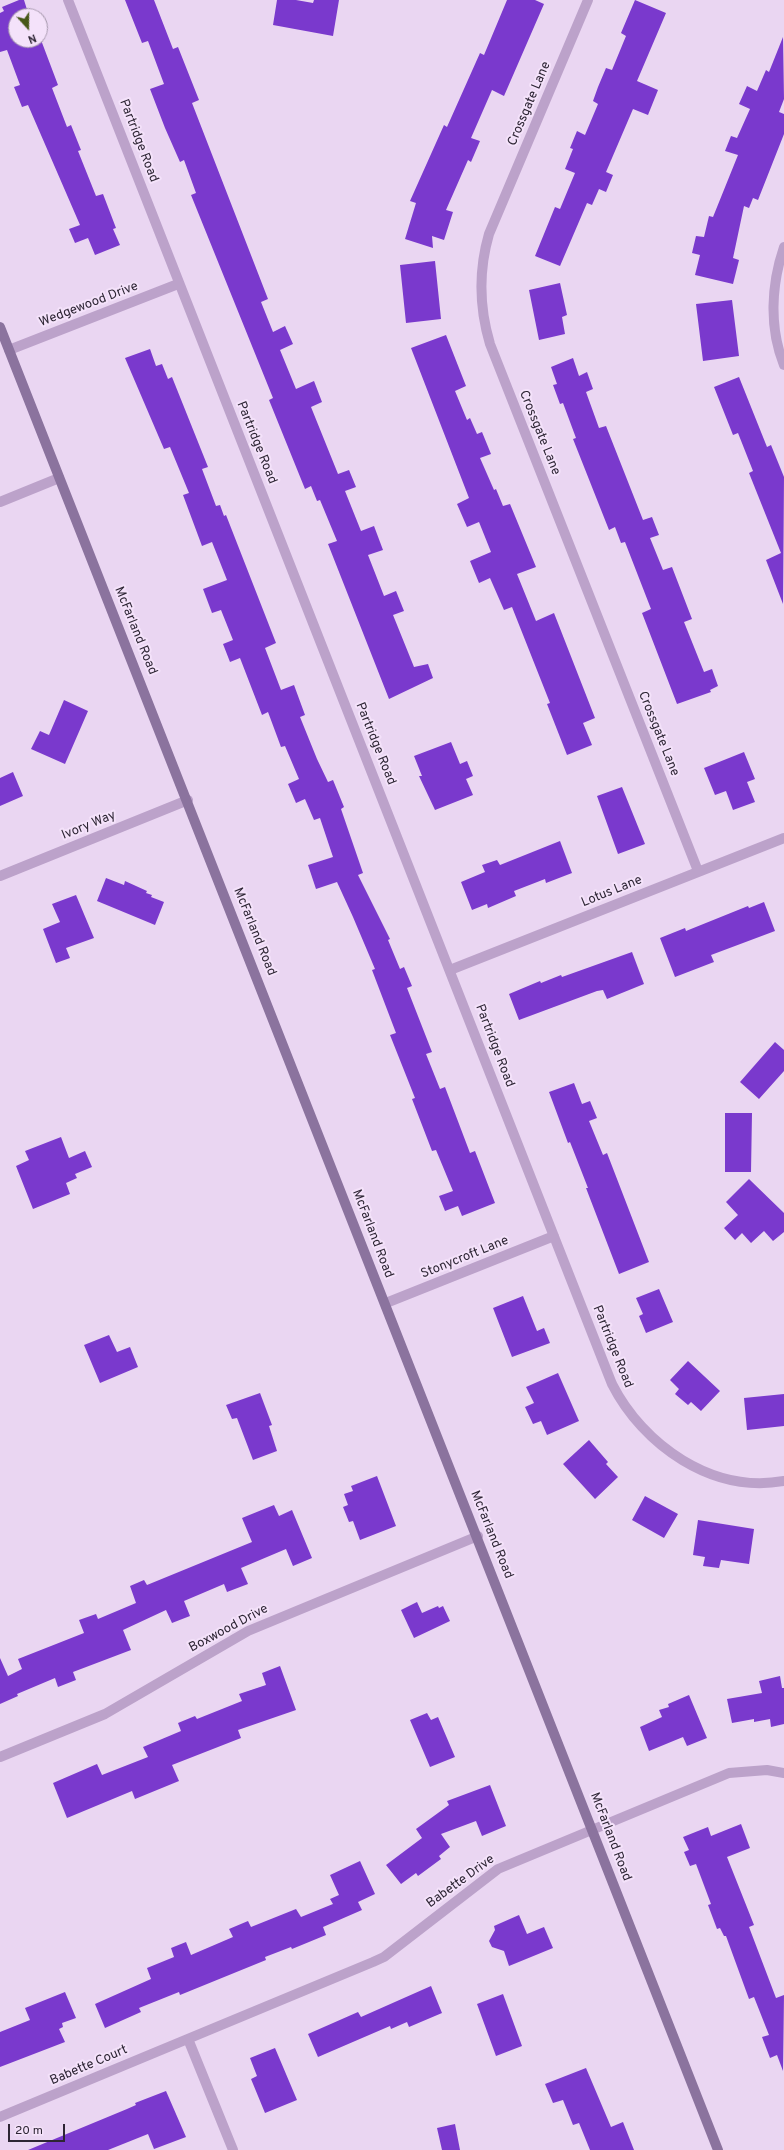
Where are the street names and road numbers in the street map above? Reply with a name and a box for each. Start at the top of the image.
street label: Crossgate Lane [505,60,555,148]
street label: Partridge Road [115,97,161,185]
street label: Wedgewood Drive [37,279,141,331]
street label: Crossgate Lane [515,388,563,478]
street label: Partridge Road [232,399,280,487]
street label: McFarland Road [110,585,160,677]
street label: Crossgate Lane [634,689,682,779]
street label: Partridge Road [351,700,399,788]
street label: Ivory Way [60,808,118,844]
street label: Lotus Lane [579,873,645,911]
street label: McFarland Road [229,886,279,978]
street label: Partridge Road [471,1002,517,1090]
street label: McFarland Road [348,1188,396,1280]
street label: Stonycroft Lane [419,1233,511,1283]
street label: Partridge Road [588,1303,636,1391]
street label: McFarland Road [466,1489,516,1581]
street label: Boxwood Drive [187,1602,271,1656]
street label: McFarland Road [586,1791,634,1883]
street label: Babette Drive [424,1852,498,1912]
street label: Babette Court [48,2043,130,2089]

